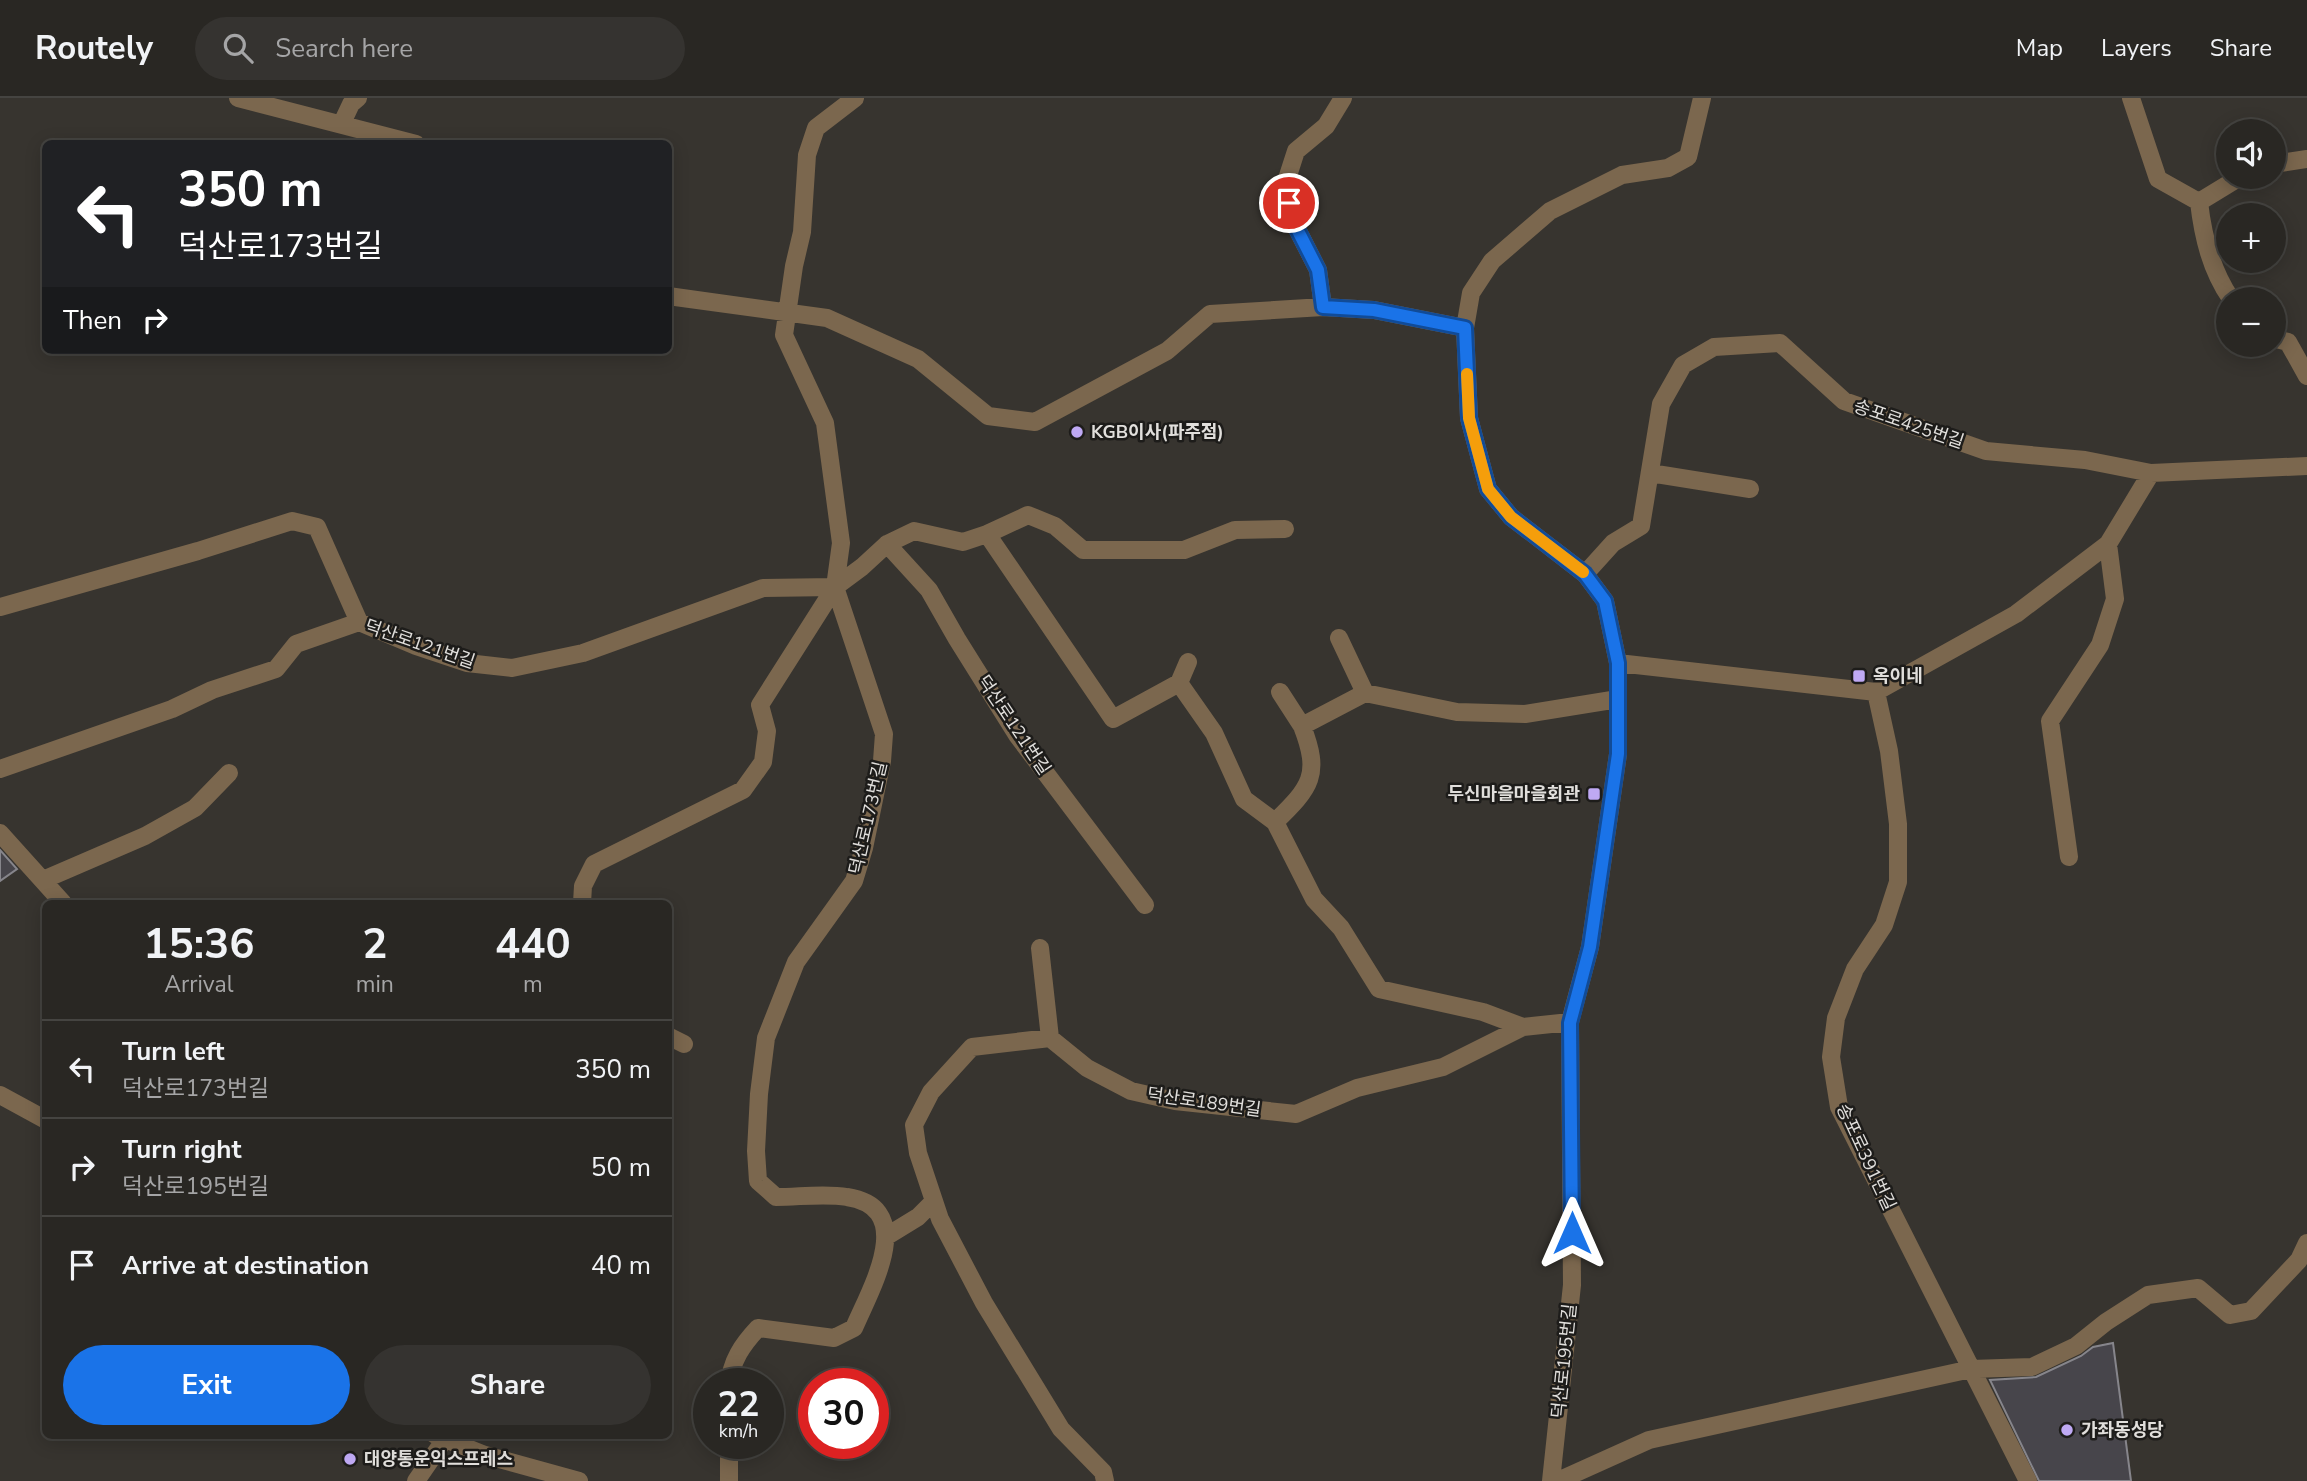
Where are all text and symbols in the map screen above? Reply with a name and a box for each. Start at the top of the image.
search box [195,17,685,80]
text: Routely [35,26,153,71]
icon: search [219,29,257,67]
text: Search here [275,31,413,66]
text: Map [2016,32,2063,64]
text: Layers [2101,32,2172,64]
text: Share [2210,32,2272,64]
map controls [2216,119,2286,357]
button: sound [2216,119,2286,189]
text: 350 m [178,156,322,223]
icon: left [63,168,154,259]
pin [1259,173,1319,233]
icon: arrive [1270,184,1308,222]
button: + [2216,203,2286,273]
text: 덕산로173번길 [178,225,383,268]
button: − [2216,287,2286,357]
icon: right [136,301,174,339]
text: Then [63,303,122,338]
street label: 송포로425번길 [1851,394,1967,454]
place label: KGB이사(파주점) [1091,420,1224,444]
marker: KGB이사(파주점) [1069,424,1085,440]
street label: 덕산로121번길 [362,614,478,674]
place label: 옥이네 [1873,664,1923,688]
marker: 옥이네 [1851,668,1867,684]
street label: 덕산로121번길 [972,671,1056,779]
street label: 덕산로173번길 [843,759,893,877]
place label: 두신마을마을회관 [1448,782,1580,806]
marker: 두신마을마을회관 [1586,786,1602,802]
text: 15:36 [143,916,254,973]
text: 2 [362,916,387,973]
text: 440 [495,916,571,973]
text: Arrival [164,969,233,1000]
text: min [356,969,394,1000]
text: m [523,969,543,1000]
text: Turn left [122,1034,225,1069]
icon: left [63,1050,101,1088]
text: 350 m [575,1052,651,1087]
text: 덕산로173번길 [122,1073,269,1104]
street label: 덕산로189번길 [1145,1082,1263,1122]
street label: 송포로391번길 [1831,1100,1901,1214]
text: Turn right [122,1132,241,1167]
icon: right [63,1148,101,1186]
text: 50 m [591,1150,651,1185]
text: 덕산로195번길 [122,1171,269,1202]
position arrow [1535,1196,1609,1270]
icon: arrive [63,1246,101,1284]
text: Arrive at destination [122,1248,369,1283]
text: 40 m [591,1248,651,1283]
street label: 덕산로195번길 [1546,1302,1582,1420]
button: Exit [63,1345,350,1425]
button: Share [364,1345,651,1425]
speed limit sign: 30 [798,1368,889,1459]
text: 22 [717,1381,760,1428]
place label: 가좌동성당 [2081,1418,2164,1442]
text: km/h [719,1419,758,1443]
marker: 가좌동성당 [2059,1422,2075,1438]
place label: 대양통운익스프레스 [364,1447,513,1471]
marker: 대양통운익스프레스 [342,1451,358,1467]

